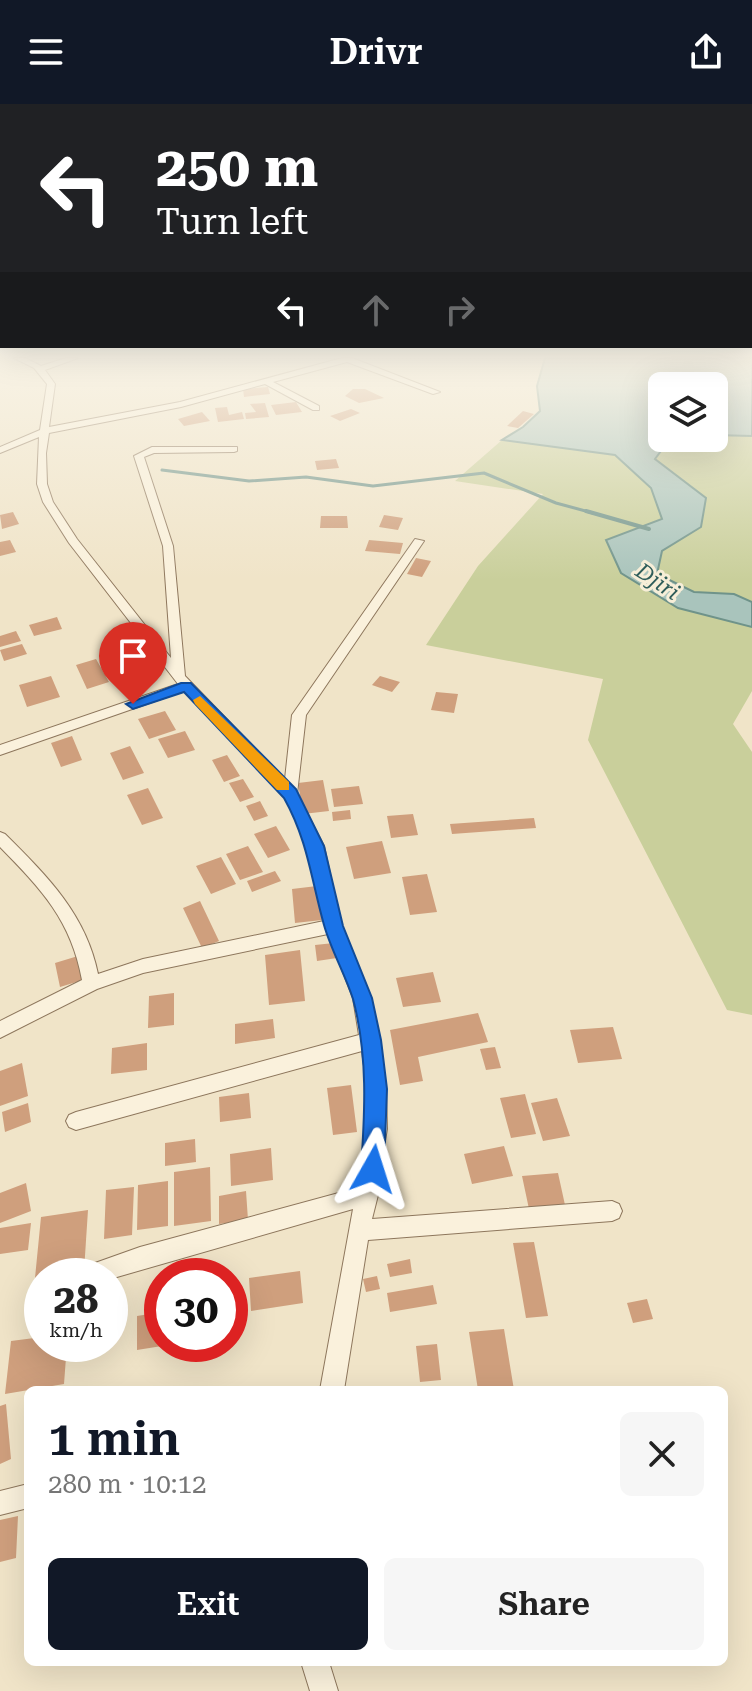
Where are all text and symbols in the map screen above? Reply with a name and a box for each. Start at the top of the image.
icon: menu [24,30,68,74]
icon: share [684,30,728,74]
text: Drivr [329,31,423,73]
text: 250 m [156,134,318,200]
icon: left [24,136,128,240]
text: Turn left [156,201,308,243]
icon: left [270,288,314,332]
icon: ahead [354,288,398,332]
icon: right [438,288,482,332]
map controls [648,372,728,452]
button: layers [648,372,728,452]
water label: Djiri [630,557,684,605]
pin [99,622,167,704]
icon: arrive [111,634,155,678]
position arrow [331,1127,415,1211]
speed limit sign: 30 [144,1258,248,1362]
text: 28 [54,1276,98,1323]
text: km/h [49,1318,103,1342]
text: 1 min [48,1411,180,1467]
button: close [620,1412,704,1496]
text: 280 m · 10:12 [48,1469,207,1499]
button: Exit [48,1558,368,1650]
button: Share [384,1558,704,1650]

